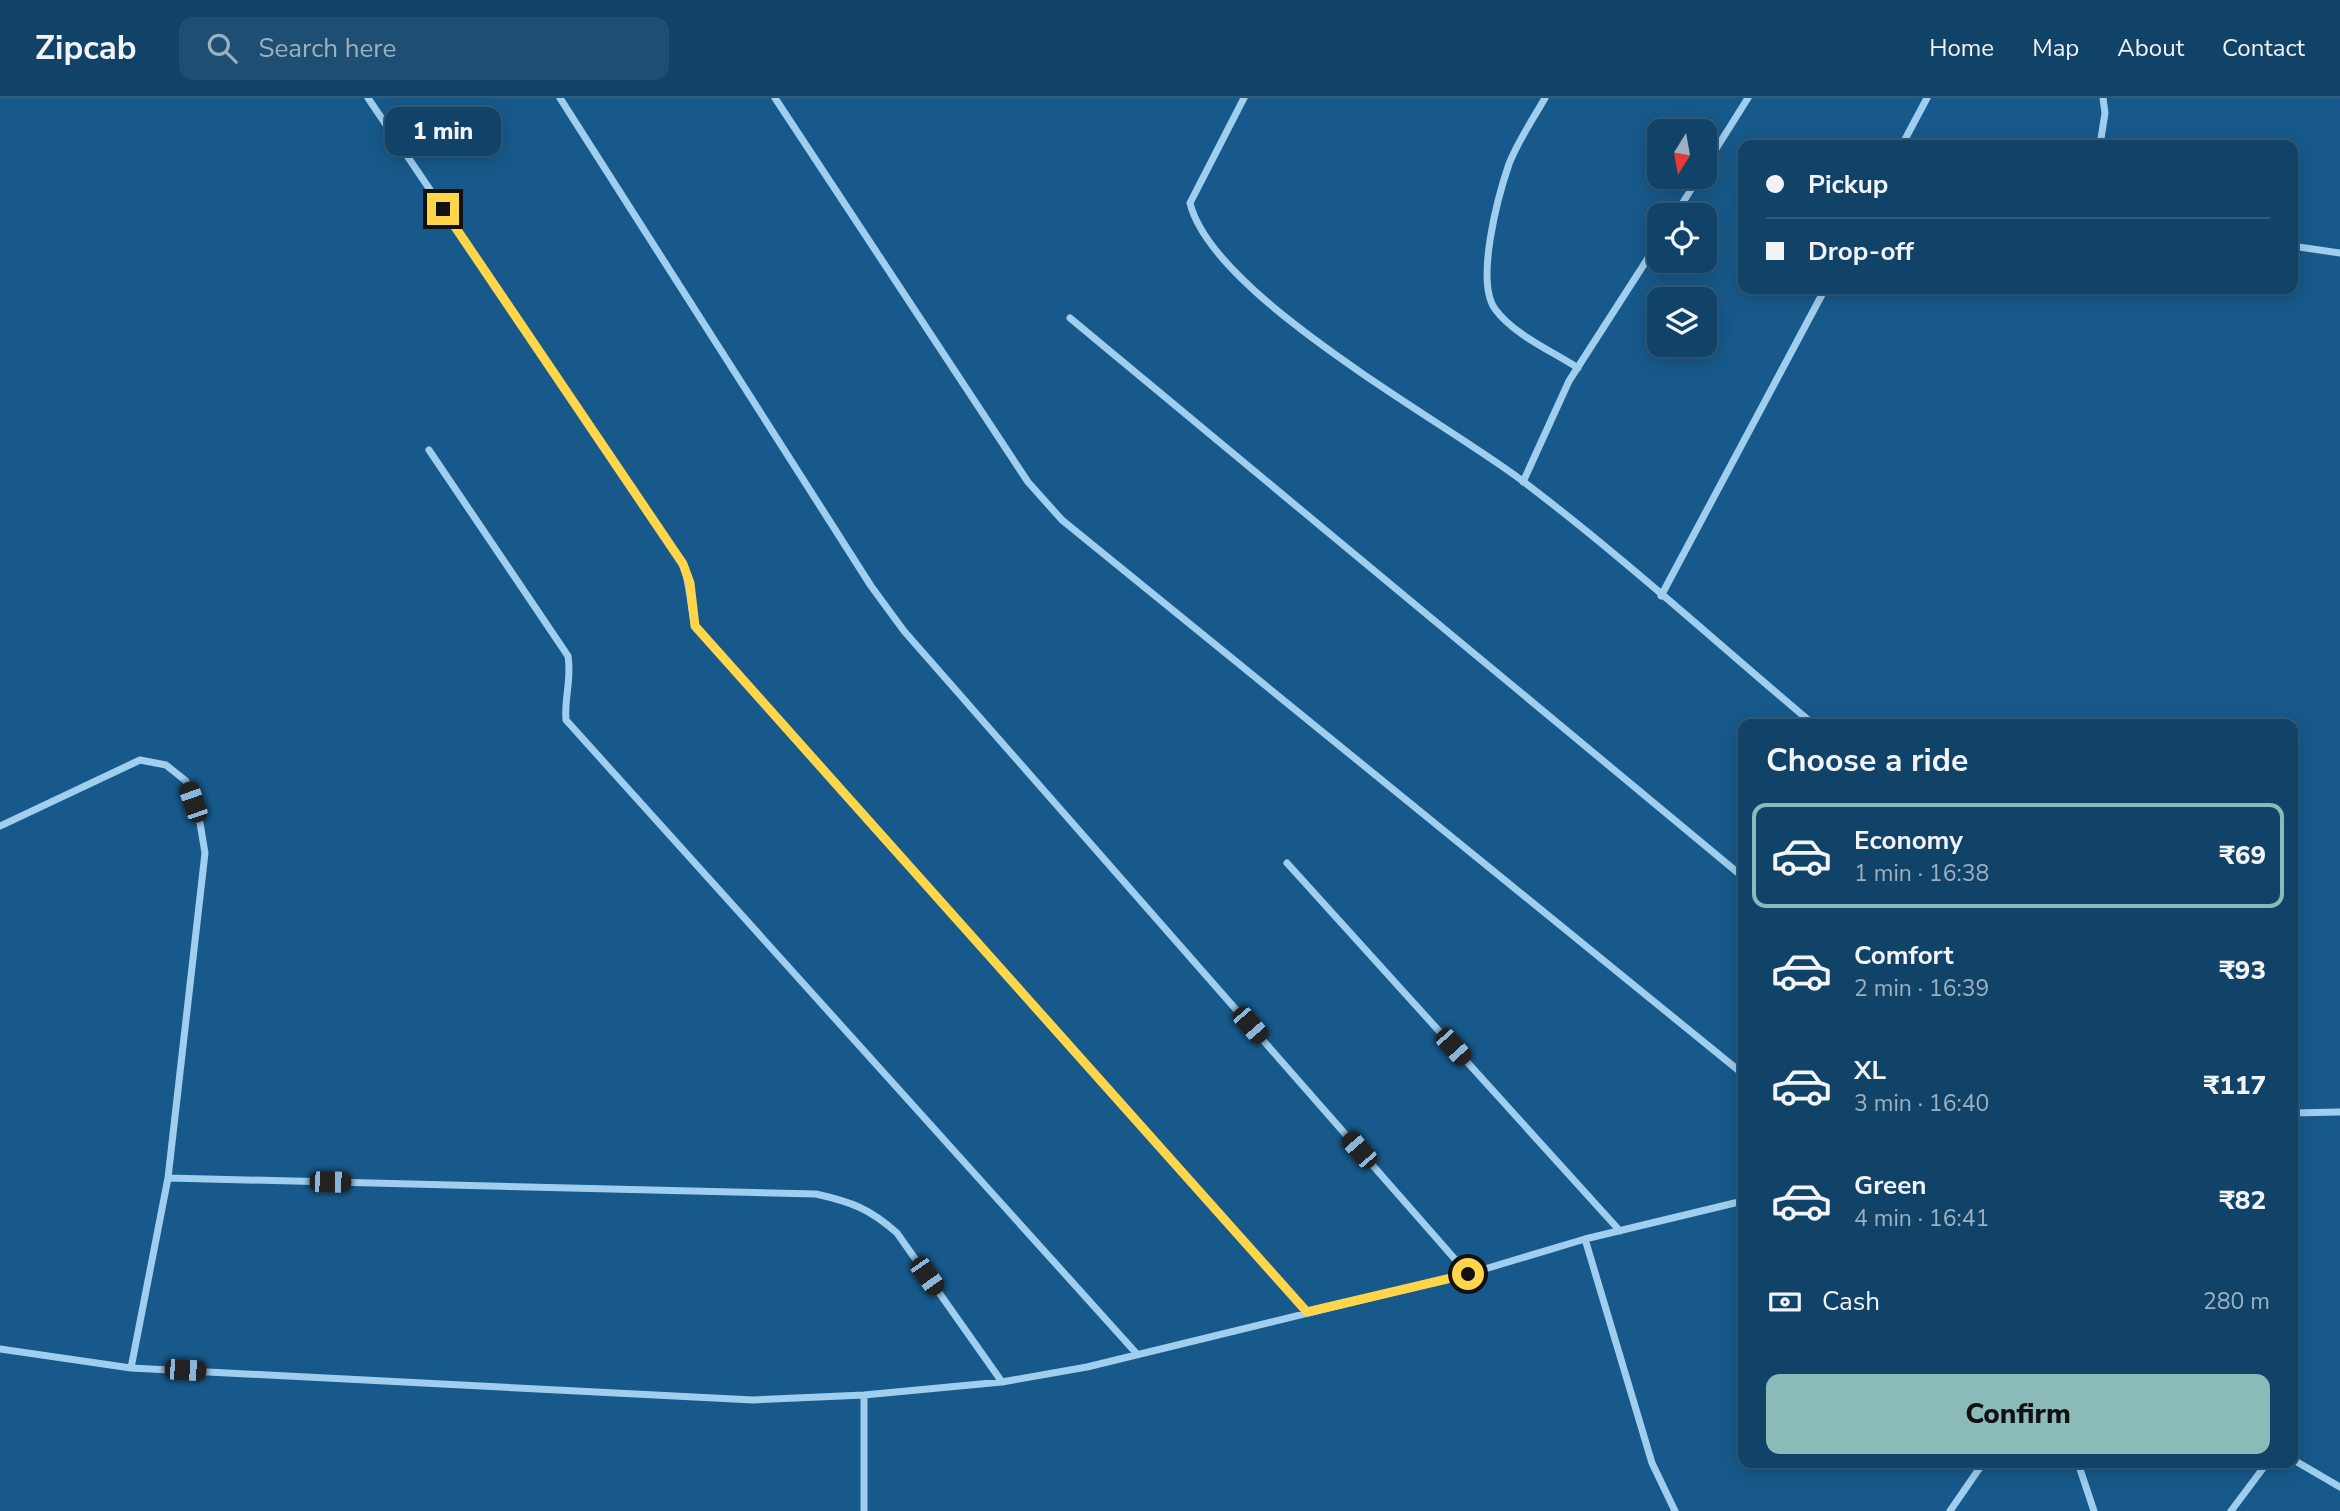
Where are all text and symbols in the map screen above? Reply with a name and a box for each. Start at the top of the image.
search box [179,17,669,80]
text: Zipcab [35,26,137,71]
icon: search [203,29,241,67]
text: Search here [259,31,396,66]
text: Home [1929,32,1994,64]
text: Map [2032,32,2079,64]
text: About [2117,32,2184,64]
text: Contact [2222,32,2305,64]
callout: 1 min [385,108,501,156]
text: 1 min [413,116,473,147]
north arrow [1647,119,1717,189]
map controls [1647,119,1717,357]
text: Pickup [1808,167,1888,202]
route end [427,193,459,225]
button: locate [1647,203,1717,273]
text: Drop-off [1808,234,1914,269]
button: layers [1647,287,1717,357]
text: Choose a ride [1766,739,1968,782]
car [177,779,210,825]
text: Economy [1854,823,1963,858]
icon: car [1770,824,1833,887]
text: ₹69 [2219,838,2266,873]
text: 1 min · 16:38 [1854,858,1989,889]
text: Comfort [1854,938,1954,973]
icon: car [1770,939,1833,1002]
text: ₹93 [2219,953,2266,988]
text: 2 min · 16:39 [1854,973,1989,1004]
car [1229,1002,1272,1048]
car [1432,1024,1475,1070]
text: XL [1854,1053,1886,1088]
icon: car [1770,1054,1833,1117]
text: ₹117 [2204,1068,2266,1103]
text: 3 min · 16:40 [1854,1088,1989,1119]
car [1338,1127,1381,1173]
text: Green [1854,1168,1927,1203]
icon: car [1770,1169,1833,1232]
car [309,1171,352,1193]
text: ₹82 [2219,1183,2266,1218]
text: 4 min · 16:41 [1854,1203,1989,1234]
car [907,1253,948,1299]
route start [1452,1258,1484,1290]
icon: cash [1766,1283,1804,1321]
text: Cash [1822,1284,1880,1319]
text: 280 m [2203,1286,2270,1317]
car [164,1358,207,1382]
button: Confirm [1766,1374,2270,1454]

